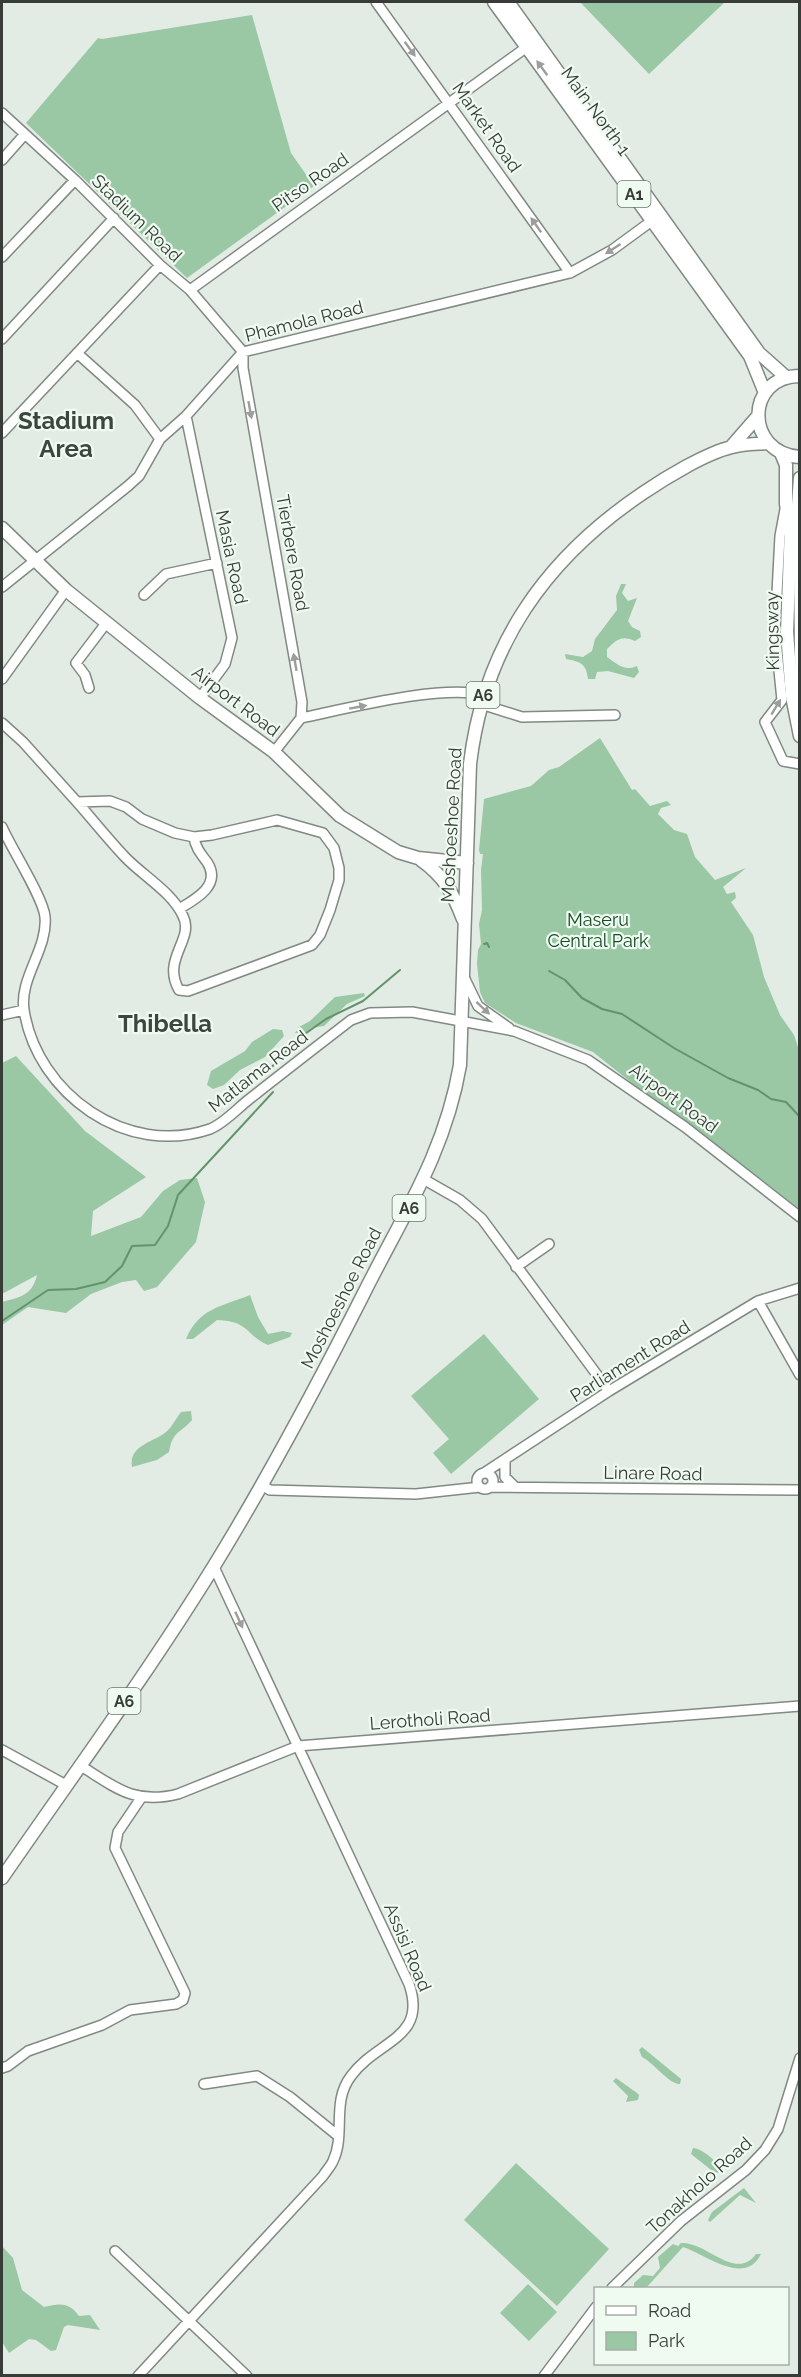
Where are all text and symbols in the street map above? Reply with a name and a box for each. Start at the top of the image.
one-way arrow [404,40,416,56]
one-way arrow [536,61,548,77]
street label: Main North 1 [557,63,635,160]
street label: Market Road [448,78,526,176]
street label: Pitso Road [268,148,352,216]
street label: Stadium Road [88,170,186,266]
road number: A1 [618,181,650,207]
one-way arrow [530,218,542,234]
one-way arrow [605,243,621,254]
street label: Phamola Road [243,296,365,346]
one-way arrow [246,400,255,419]
district label: Stadium Area [18,406,114,463]
street label: Tierbere Road [272,493,314,613]
street label: Masia Road [212,508,252,606]
street label: Kingsway [761,591,783,671]
one-way arrow [290,652,299,671]
street label: Airport Road [188,661,284,741]
road number: A6 [466,682,500,708]
one-way arrow [771,699,782,715]
one-way arrow [349,702,368,711]
street label: Moshoeshoe Road [436,747,466,903]
park label: Maseru Central Park [547,909,649,951]
one-way arrow [475,1001,490,1015]
district label: Thibella [118,1009,212,1038]
street label: Matlama Road [204,1026,312,1116]
street label: Airport Road [626,1059,722,1137]
road number: A6 [392,1195,426,1221]
street label: Moshoeshoe Road [296,1224,386,1372]
street label: Parliament Road [566,1316,694,1406]
street label: Linare Road [603,1462,703,1484]
one-way arrow [234,1611,243,1628]
road number: A6 [108,1688,140,1714]
street label: Lerotholi Road [369,1704,491,1734]
street label: Assisi Road [380,1900,436,1994]
street label: Tonakholo Road [642,2132,756,2238]
legend [594,2287,789,2365]
text: Road [648,2300,691,2321]
text: Park [648,2330,685,2351]

